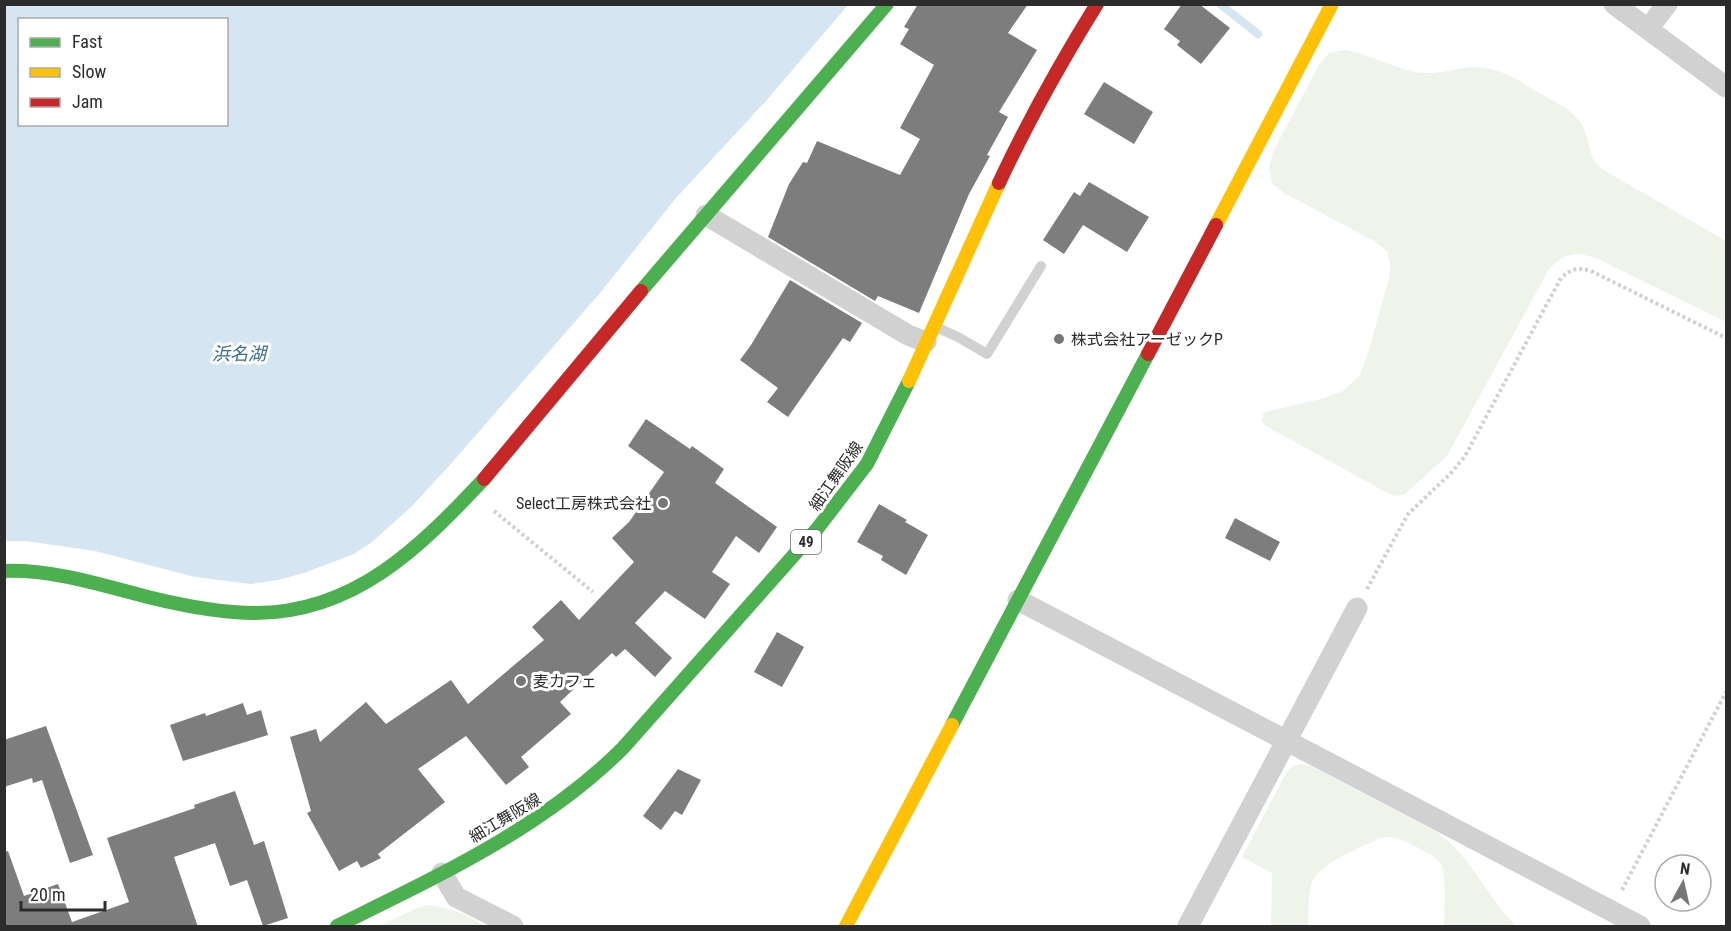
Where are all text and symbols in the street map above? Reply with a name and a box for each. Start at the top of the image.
legend [18,18,228,126]
text: Fast [72,31,103,52]
text: Slow [72,61,107,82]
text: Jam [72,91,103,112]
place label: 株式会社アーゼックP [1071,330,1223,349]
marker: 株式会社アーゼックP [1052,332,1066,346]
water label: 浜名湖 [212,343,269,364]
street label: 細江舞阪線 [805,438,867,514]
place label: Select工房株式会社 [516,494,651,513]
marker: Select工房株式会社 [656,496,670,510]
road number: 49 [791,530,821,554]
place label: 麦カフェ [533,672,597,691]
marker: 麦カフェ [514,674,528,688]
street label: 細江舞阪線 [466,789,544,847]
north arrow [1653,853,1713,913]
text: N [1679,859,1691,879]
scale bar [21,874,105,912]
text: 20 m [30,884,65,905]

